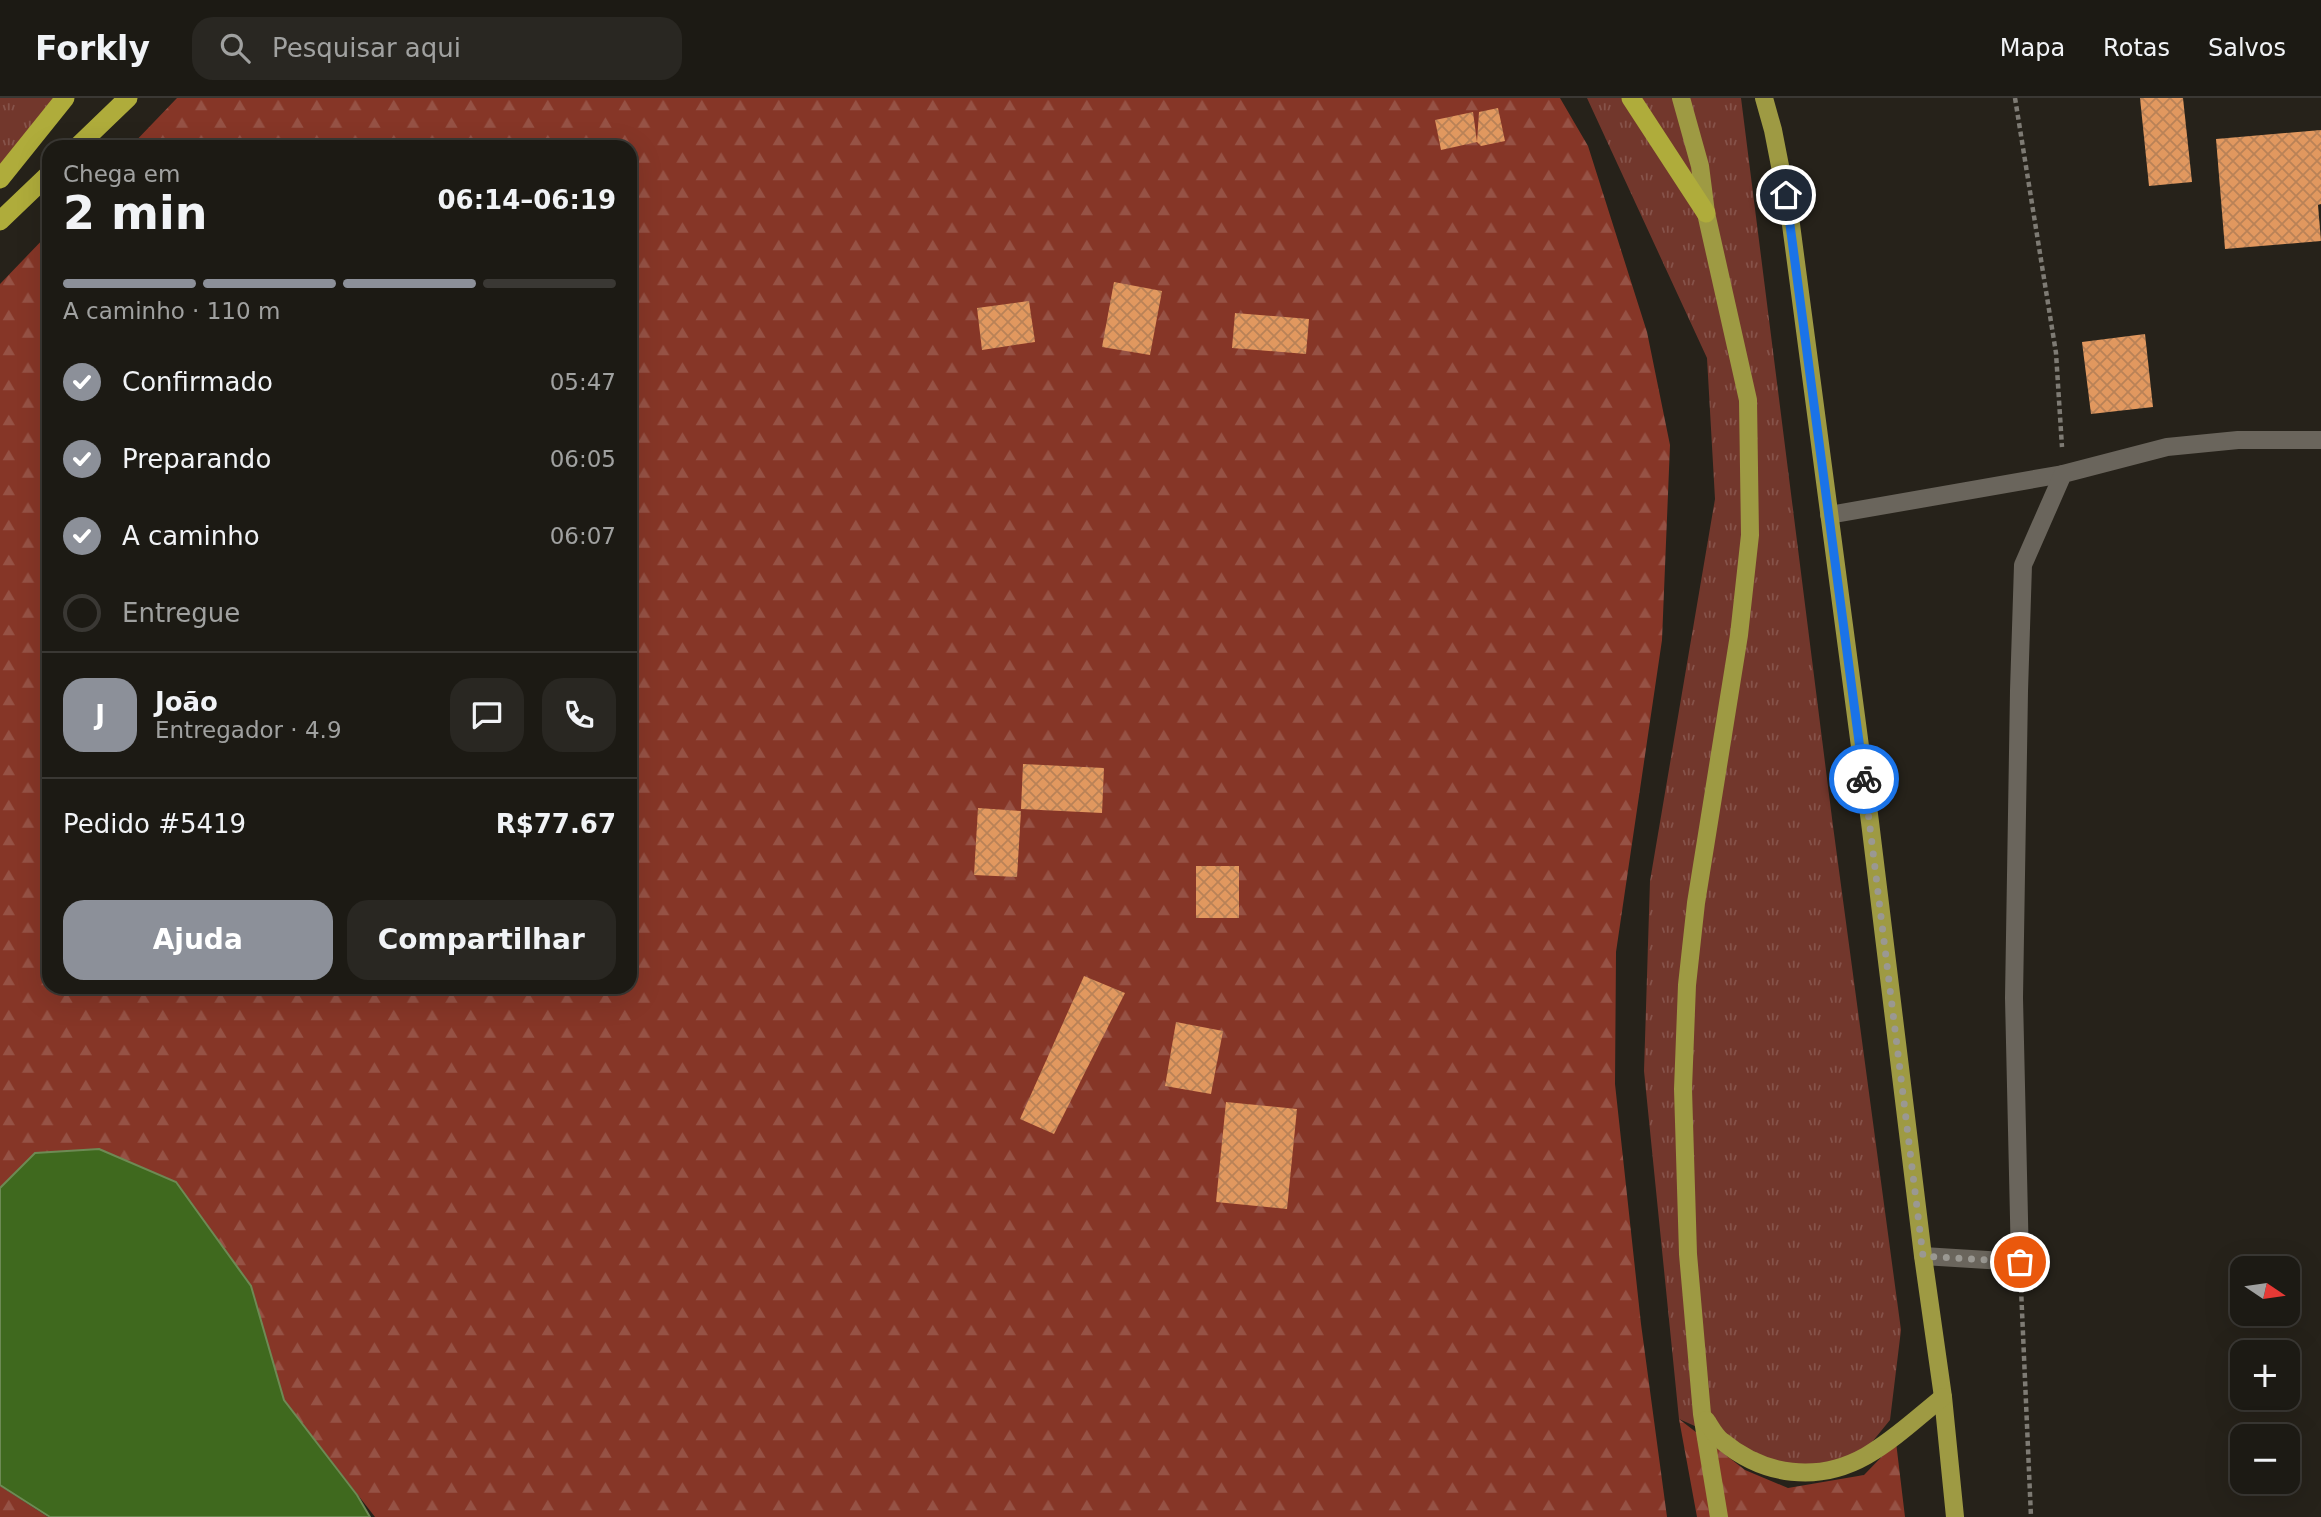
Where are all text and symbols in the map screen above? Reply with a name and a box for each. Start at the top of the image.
search box [192,17,682,80]
text: Forkly [35,29,150,68]
icon: search [216,29,254,67]
text: Pesquisar aqui [272,33,461,63]
text: Mapa [2000,34,2065,62]
text: Rotas [2103,34,2170,62]
text: Salvos [2208,34,2286,62]
text: Chega em [63,161,180,187]
pin [1756,165,1816,225]
icon: home [1767,176,1805,214]
text: 06:14–06:19 [437,185,616,215]
text: 2 min [63,186,207,240]
text: A caminho · 110 m [63,298,280,324]
icon: check [63,363,101,401]
text: Confirmado [122,367,273,397]
text: 05:47 [550,369,616,395]
icon: check [63,440,101,478]
text: Preparando [122,444,271,474]
text: 06:05 [550,446,616,472]
icon: check [63,517,101,555]
text: A caminho [122,521,260,551]
text: 06:07 [550,523,616,549]
text: Entregue [122,598,240,628]
button: chat [450,678,524,752]
button: phone [542,678,616,752]
text: João [155,687,218,717]
text: J [95,700,105,730]
text: Entregador · 4.9 [155,717,342,743]
courier [1829,744,1899,814]
icon: bike [1845,760,1883,798]
text: Pedido #5419 [63,809,246,839]
text: R$77.67 [496,809,616,839]
button: Ajuda [63,900,333,980]
button: Compartilhar [347,900,616,980]
pin [1990,1232,2050,1292]
icon: bag [2001,1243,2039,1281]
north arrow [2230,1256,2300,1326]
map controls [2230,1256,2300,1494]
button: + [2230,1340,2300,1410]
button: − [2230,1424,2300,1494]

